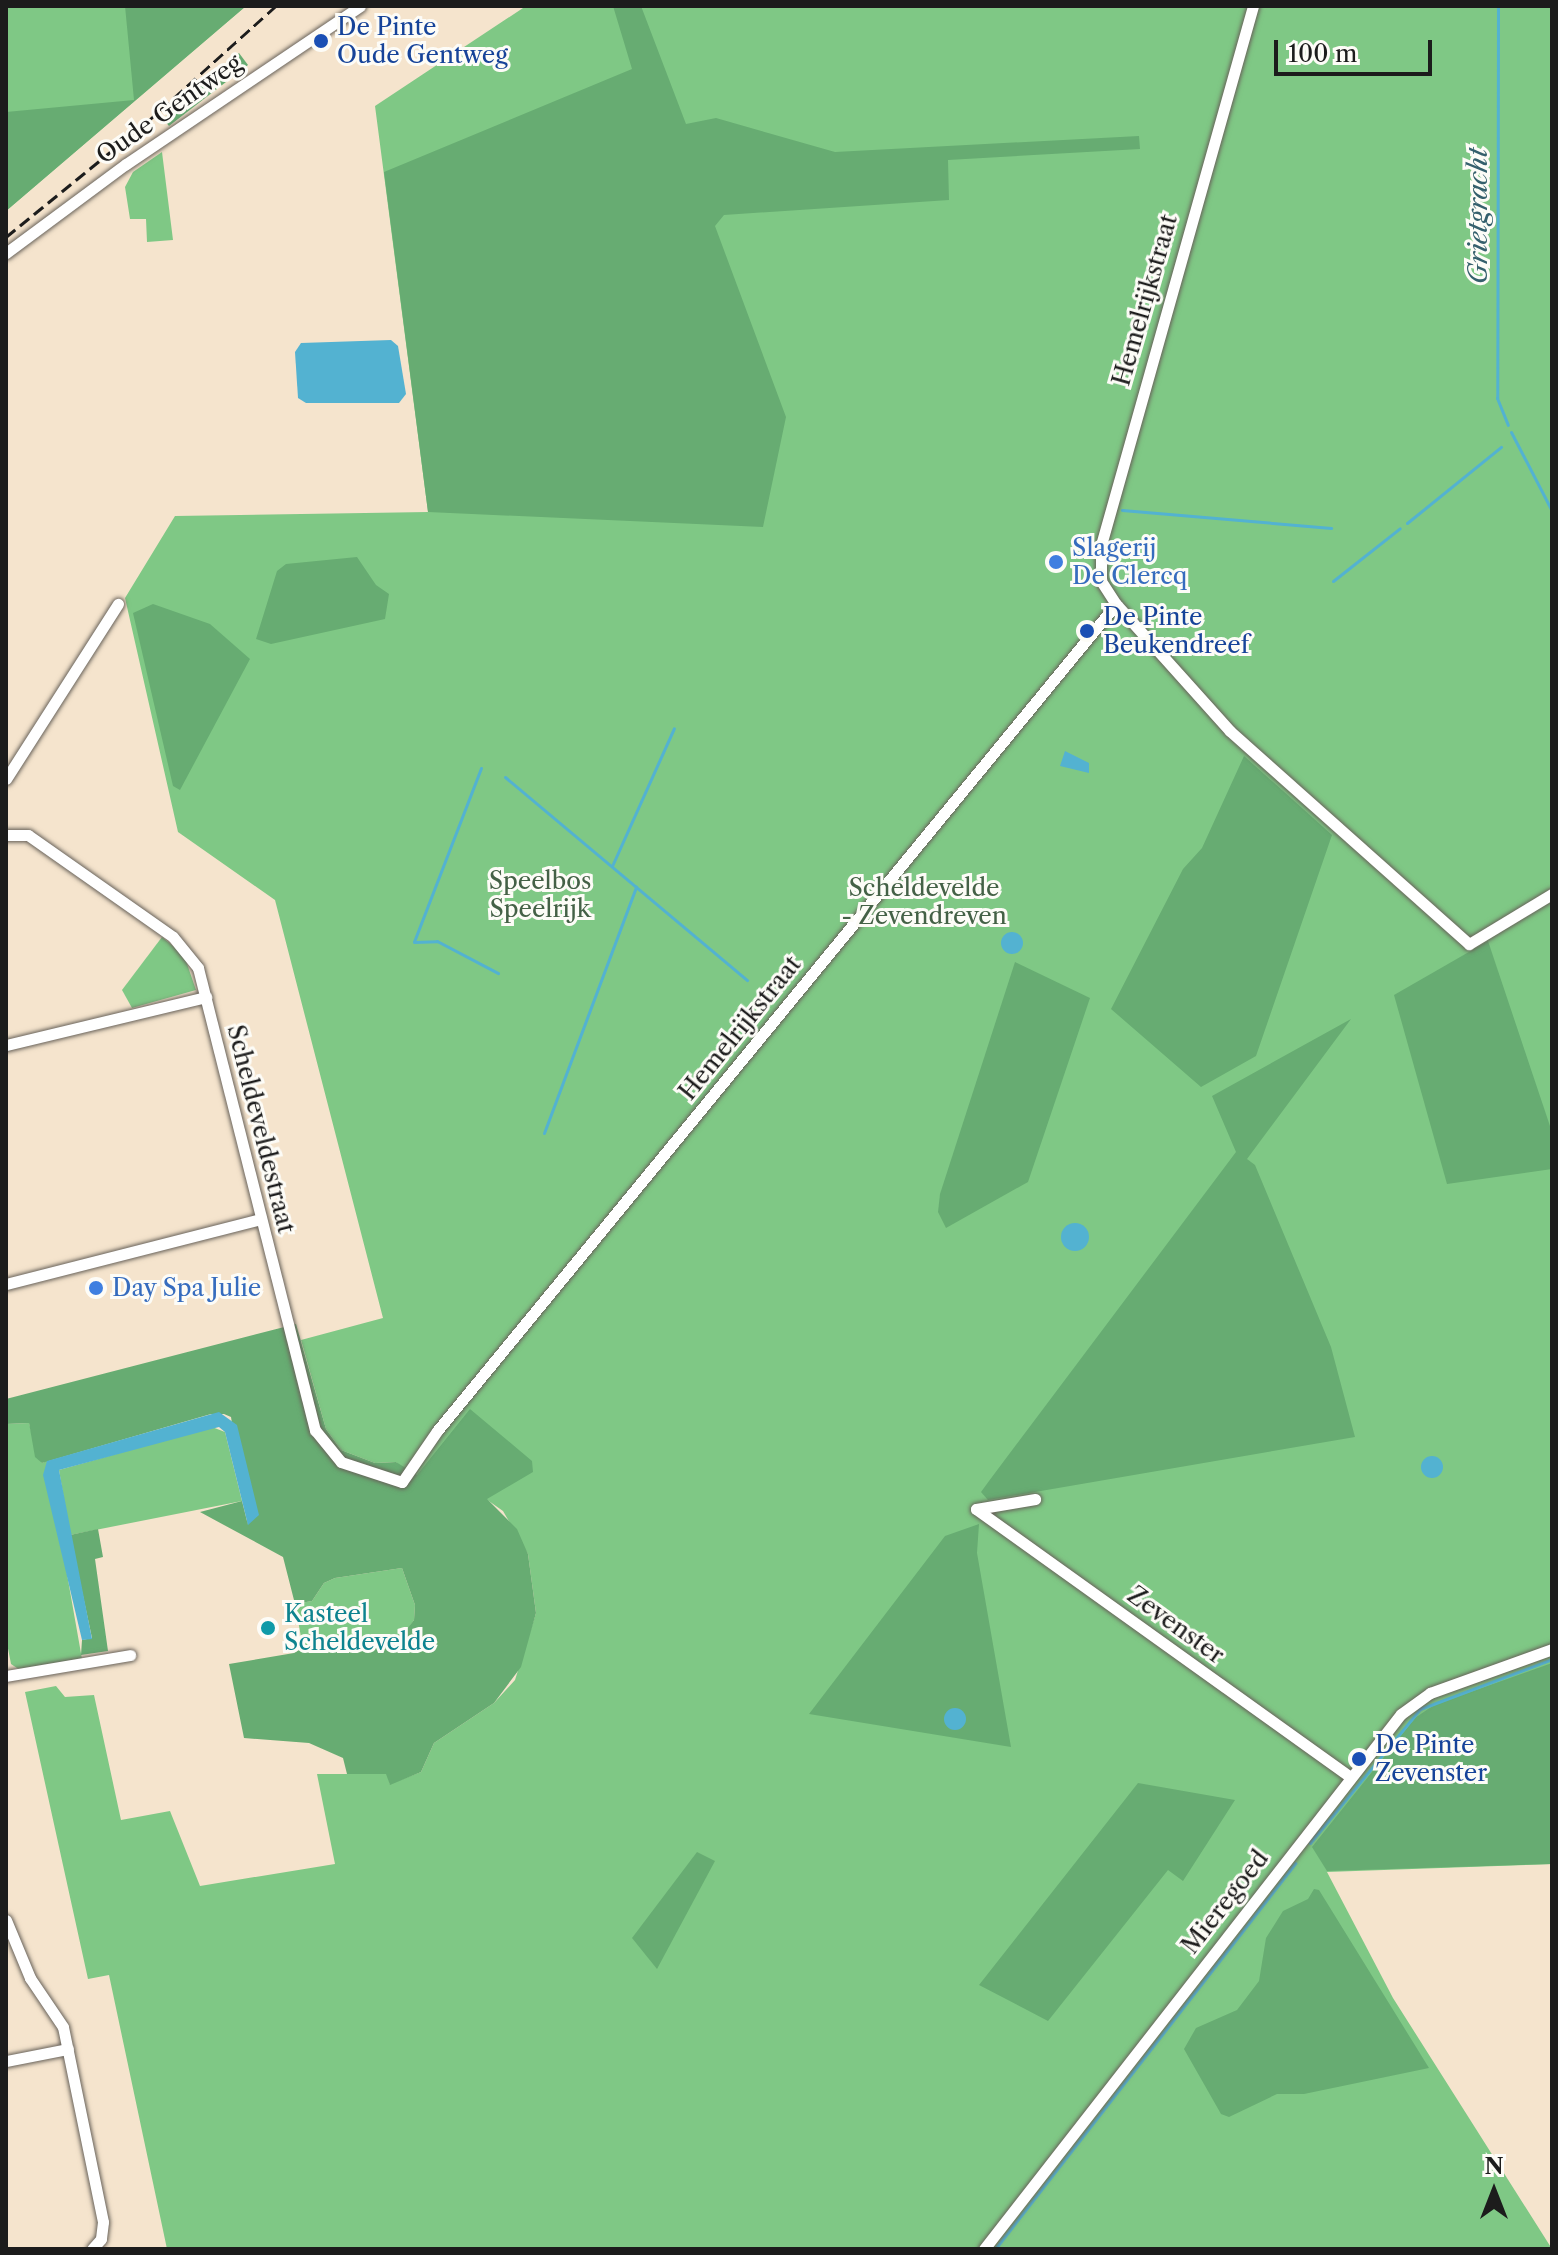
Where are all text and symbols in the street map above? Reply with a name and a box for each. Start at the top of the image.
place label: De Pinte Oude Gentweg [337,13,508,69]
scale bar [1278,24,1436,74]
marker: De Pinte Oude Gentweg [312,32,330,50]
text: 100 m [1288,39,1357,68]
street label: Oude Gentweg [91,48,247,170]
water label: Grietgracht [1463,148,1495,284]
street label: Hemelrijkstraat [1107,211,1183,389]
place label: Slagerij De Clercq [1072,534,1187,590]
marker: Slagerij De Clercq [1047,553,1065,571]
place label: De Pinte Beukendreef [1103,603,1249,659]
marker: De Pinte Beukendreef [1078,622,1096,640]
park label: Speelbos Speelrijk [489,867,591,923]
park label: Scheldevelde - Zevendreven [841,874,1007,930]
street label: Hemelrijkstraat [673,950,807,1106]
street label: Scheldeveldestraat [221,1022,301,1236]
place label: Day Spa Julie [112,1274,262,1302]
marker: Day Spa Julie [87,1279,105,1297]
street label: Zevenster [1122,1580,1230,1670]
place label: Kasteel Scheldevelde [284,1600,435,1656]
marker: Kasteel Scheldevelde [259,1619,277,1637]
place label: De Pinte Zevenster [1375,1731,1487,1787]
marker: De Pinte Zevenster [1350,1750,1368,1768]
street label: Mieregoed [1176,1844,1274,1960]
north arrow [1454,2151,1534,2231]
text: N [1484,2153,1504,2180]

